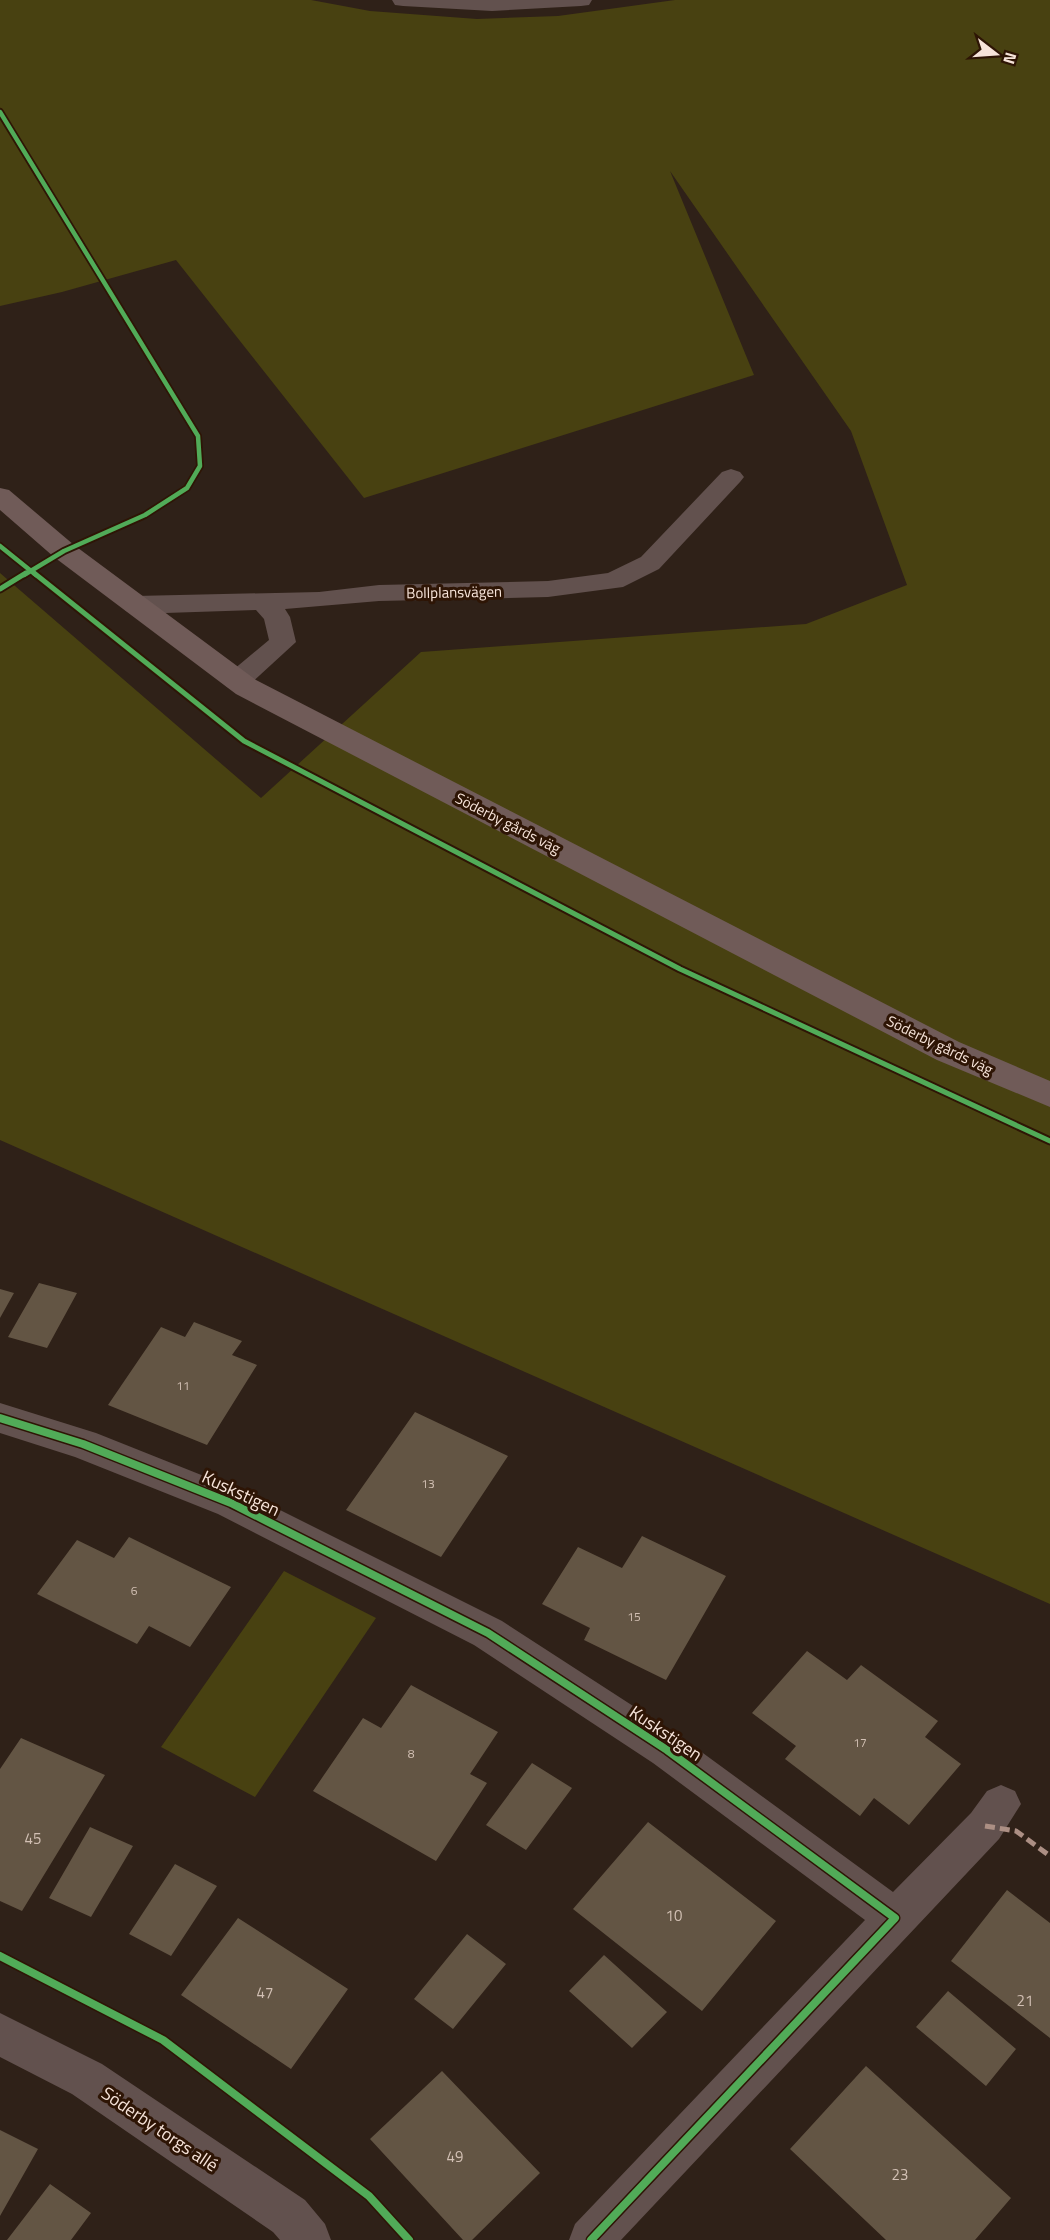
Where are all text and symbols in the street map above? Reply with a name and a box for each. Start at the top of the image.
north arrow [966,24,1026,84]
text: N [997,50,1023,67]
street label: Bollplansvägen [406,580,502,604]
street label: Söderby gårds väg [451,786,565,860]
street label: Söderby gårds väg [883,1009,997,1081]
house number: 11 [176,1376,190,1395]
street label: Kuskstigen [198,1463,284,1523]
house number: 13 [421,1474,435,1493]
house number: 6 [131,1581,138,1600]
house number: 15 [627,1607,641,1626]
street label: Kuskstigen [624,1699,708,1767]
house number: 17 [853,1733,867,1752]
house number: 8 [408,1744,415,1763]
house number: 45 [25,1827,41,1850]
house number: 10 [666,1904,682,1927]
house number: 47 [257,1981,273,2004]
house number: 21 [1017,1989,1033,2012]
street label: Söderby torgs allé [96,2080,224,2178]
house number: 49 [447,2145,463,2168]
house number: 23 [892,2163,908,2186]

